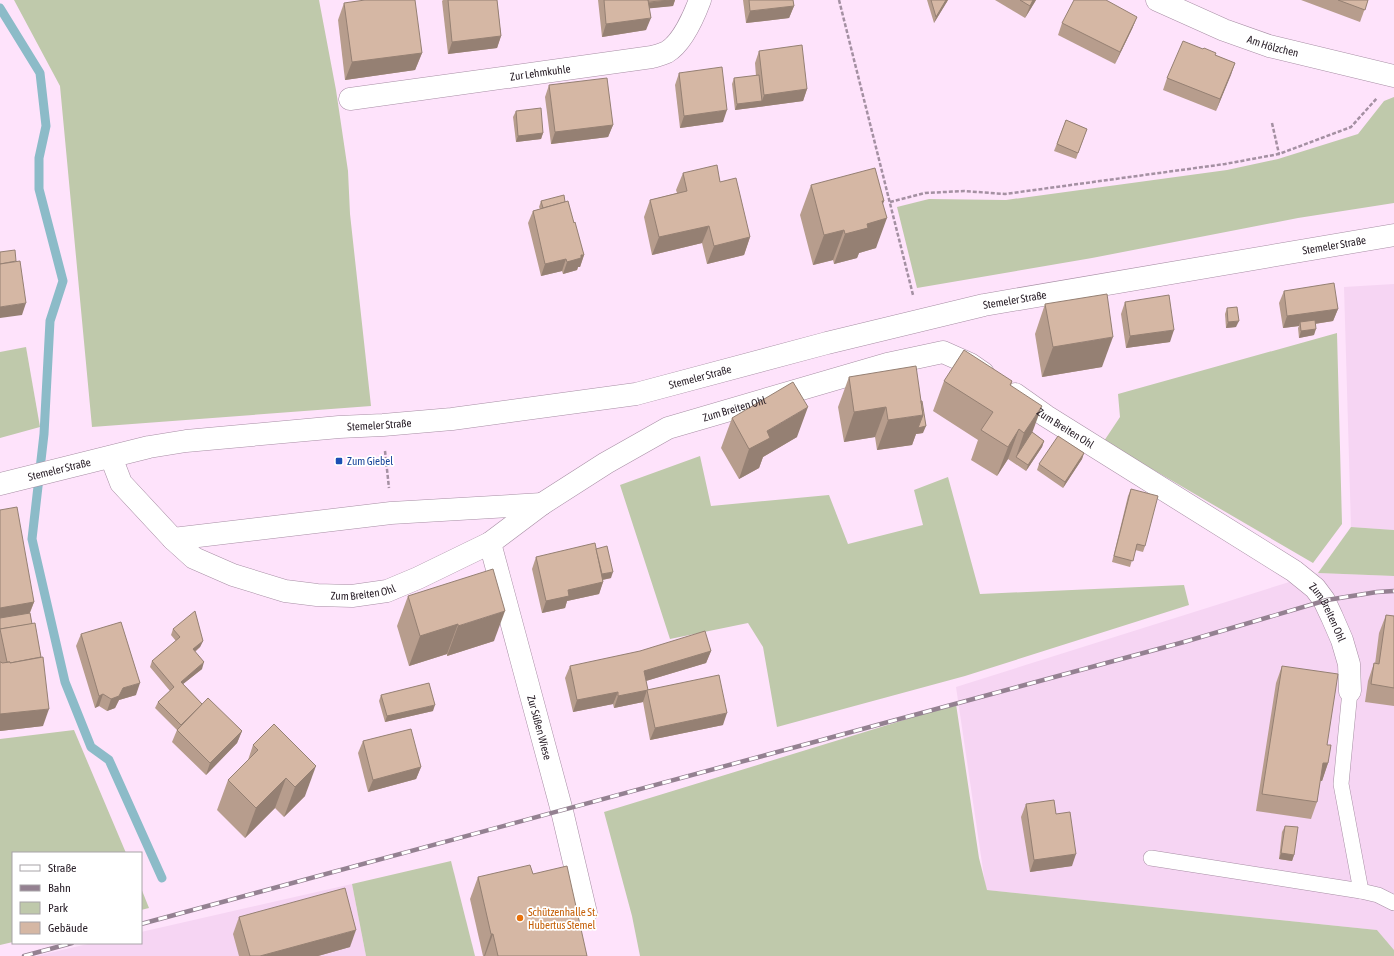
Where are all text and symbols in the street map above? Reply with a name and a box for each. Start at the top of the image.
street label: Am Hölzchen [1246,33,1300,59]
street label: Zur Lehmkuhle [509,62,571,83]
street label: Stemeler Straße [1301,234,1367,257]
street label: Stemeler Straße [982,288,1047,311]
street label: Stemeler Straße [667,363,733,391]
street label: Zum Breiten Ohl [701,394,767,424]
street label: Zum Breiten Ohl [1035,406,1096,451]
street label: Stemeler Straße [347,417,412,433]
place label: Zum Giebel [347,455,393,467]
street label: Stemeler Straße [27,456,92,483]
marker: Zum Giebel [334,456,344,466]
street label: Zum Breiten Ohl [1307,580,1348,644]
street label: Zum Breiten Ohl [330,582,397,602]
street label: Zur Süßen Wiese [525,694,554,761]
legend [12,852,142,944]
text: Straße [48,861,76,875]
text: Bahn [48,881,71,895]
text: Park [48,901,69,915]
place label: Schützenhalle St. Hubertus Stemel [528,906,597,931]
marker: Schützenhalle St. Hubertus Stemel [515,913,525,923]
text: Gebäude [48,921,88,935]

